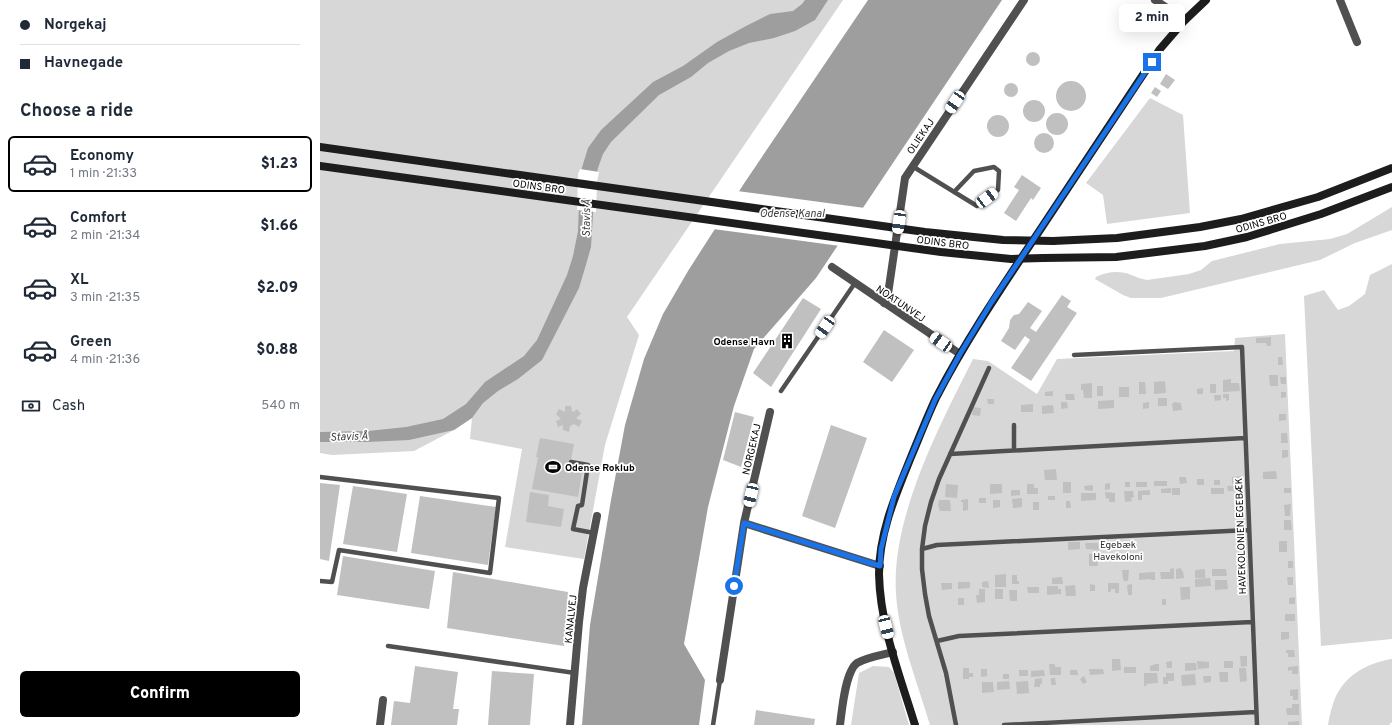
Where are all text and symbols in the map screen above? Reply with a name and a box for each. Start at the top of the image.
callout: 2 min [1119,4,1185,32]
text: 2 min [1135,10,1169,26]
text: Norgekaj [44,16,107,35]
route end [1143,53,1161,71]
text: Havnegade [44,54,123,73]
car [943,89,967,115]
text: Choose a ride [20,100,133,123]
street label: OLIEKAJ [905,116,938,157]
icon: car [22,146,58,182]
text: Economy [70,147,134,166]
text: $1.23 [261,155,298,174]
text: 1 min · 21:33 [70,166,137,182]
street label: ODINS BRO [512,177,566,198]
car [974,186,1000,210]
water label: Stavis Å [580,199,594,237]
water label: Odense Kanal [759,207,826,221]
icon: car [22,208,58,244]
text: Comfort [70,209,127,228]
car [891,209,907,235]
street label: ODINS BRO [1234,210,1289,237]
text: $1.66 [260,217,298,236]
text: 2 min · 21:34 [70,228,140,244]
street label: ODINS BRO [916,234,970,253]
icon: car [22,270,58,306]
text: XL [70,271,88,290]
text: $2.09 [257,279,298,298]
street label: NOATUNVEJ [873,283,927,326]
text: 3 min · 21:35 [70,290,140,306]
car [813,314,837,340]
car [928,330,954,354]
icon: car [22,332,58,368]
building icon: Odense Havn [778,332,796,350]
text: Green [70,333,112,352]
place label: Odense Havn [713,336,775,349]
text: $0.88 [256,341,298,360]
text: 4 min · 21:36 [70,352,140,368]
icon: cash [20,395,42,417]
text: Cash [52,397,85,416]
text: 540 m [261,398,300,414]
street label: NORGEKAJ [740,422,765,476]
water label: Stavis Å [330,429,368,445]
sports icon: Odense Roklub [544,458,562,476]
place label: Odense Roklub [565,462,635,475]
street label: HAVEKOLONIEN EGEBÆK [1233,477,1250,594]
car [742,482,760,508]
park label: Egebæk Havekoloni [1093,539,1143,564]
route start [725,577,743,595]
street label: KANALVEJ [562,594,581,644]
car [877,614,895,640]
button: Confirm [20,671,300,717]

